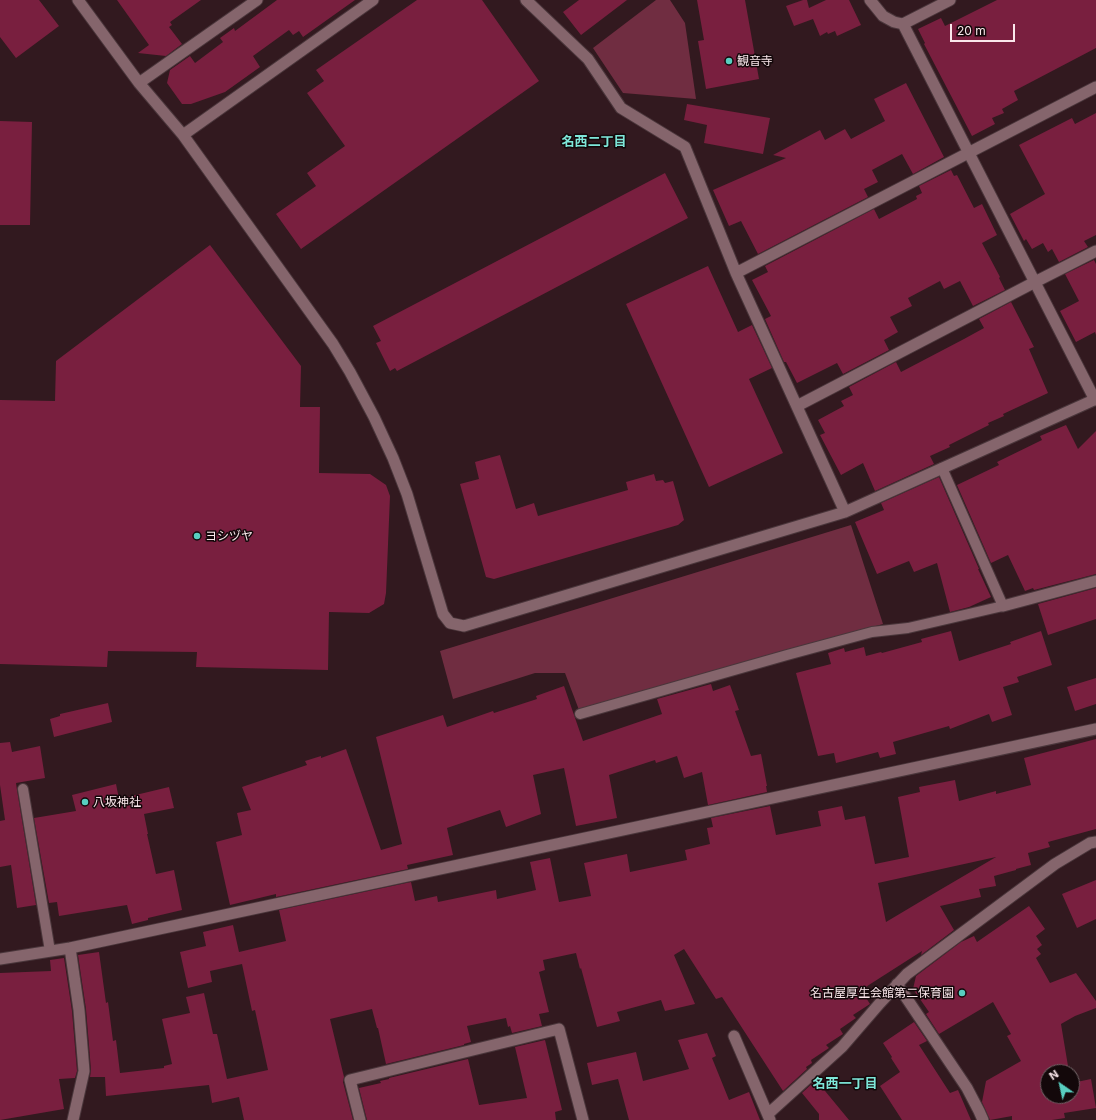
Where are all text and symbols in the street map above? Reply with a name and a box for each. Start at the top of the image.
scale bar [952,16,1017,42]
text: 20 m [957,23,986,38]
place label: 観音寺 [737,54,773,68]
marker: 観音寺 [724,56,734,66]
district label: 名西二丁目 [562,134,626,150]
place label: ヨシヅヤ [205,529,253,543]
marker: ヨシヅヤ [192,531,202,541]
place label: 八坂神社 [93,795,141,809]
marker: 八坂神社 [80,797,90,807]
place label: 名古屋厚生会館第二保育園 [810,986,954,1000]
marker: 名古屋厚生会館第二保育園 [957,988,967,998]
north arrow [1040,1064,1080,1104]
text: N [1046,1067,1061,1083]
district label: 名西一丁目 [813,1076,877,1092]

